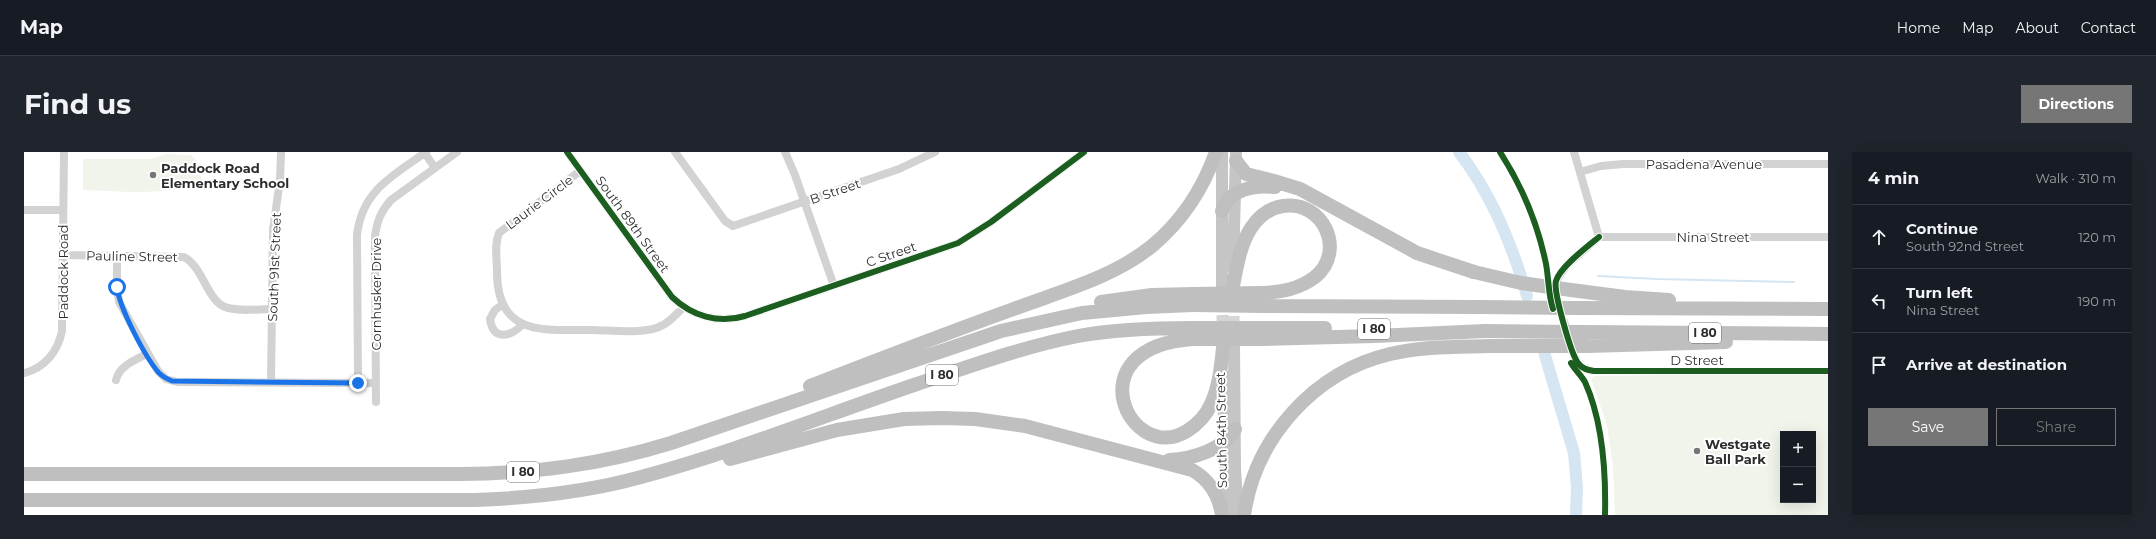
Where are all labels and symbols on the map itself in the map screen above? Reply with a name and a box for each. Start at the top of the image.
street label: Pasadena Avenue [1646,156,1762,172]
place label: Paddock Road Elementary School [161,160,289,191]
marker: Paddock Road Elementary School [148,170,158,180]
street label: Laurie Circle [502,171,576,233]
street label: South 89th Street [593,173,673,275]
street label: B Street [808,175,862,207]
street label: South 91st Street [264,212,284,322]
street label: Paddock Road [55,225,71,319]
street label: Nina Street [1676,229,1750,245]
street label: Cornhusker Drive [368,237,384,350]
street label: C Street [864,238,918,270]
street label: Pauline Street [86,247,178,265]
route start [108,278,126,296]
road number: I 80 [1358,319,1390,339]
road number: I 80 [1689,323,1721,343]
street label: D Street [1670,352,1724,368]
road number: I 80 [926,365,958,385]
street label: South 84th Street [1212,372,1230,488]
route end [349,374,367,392]
place label: Westgate Ball Park [1705,436,1771,467]
marker: Westgate Ball Park [1692,446,1702,456]
road number: I 80 [507,462,539,482]

